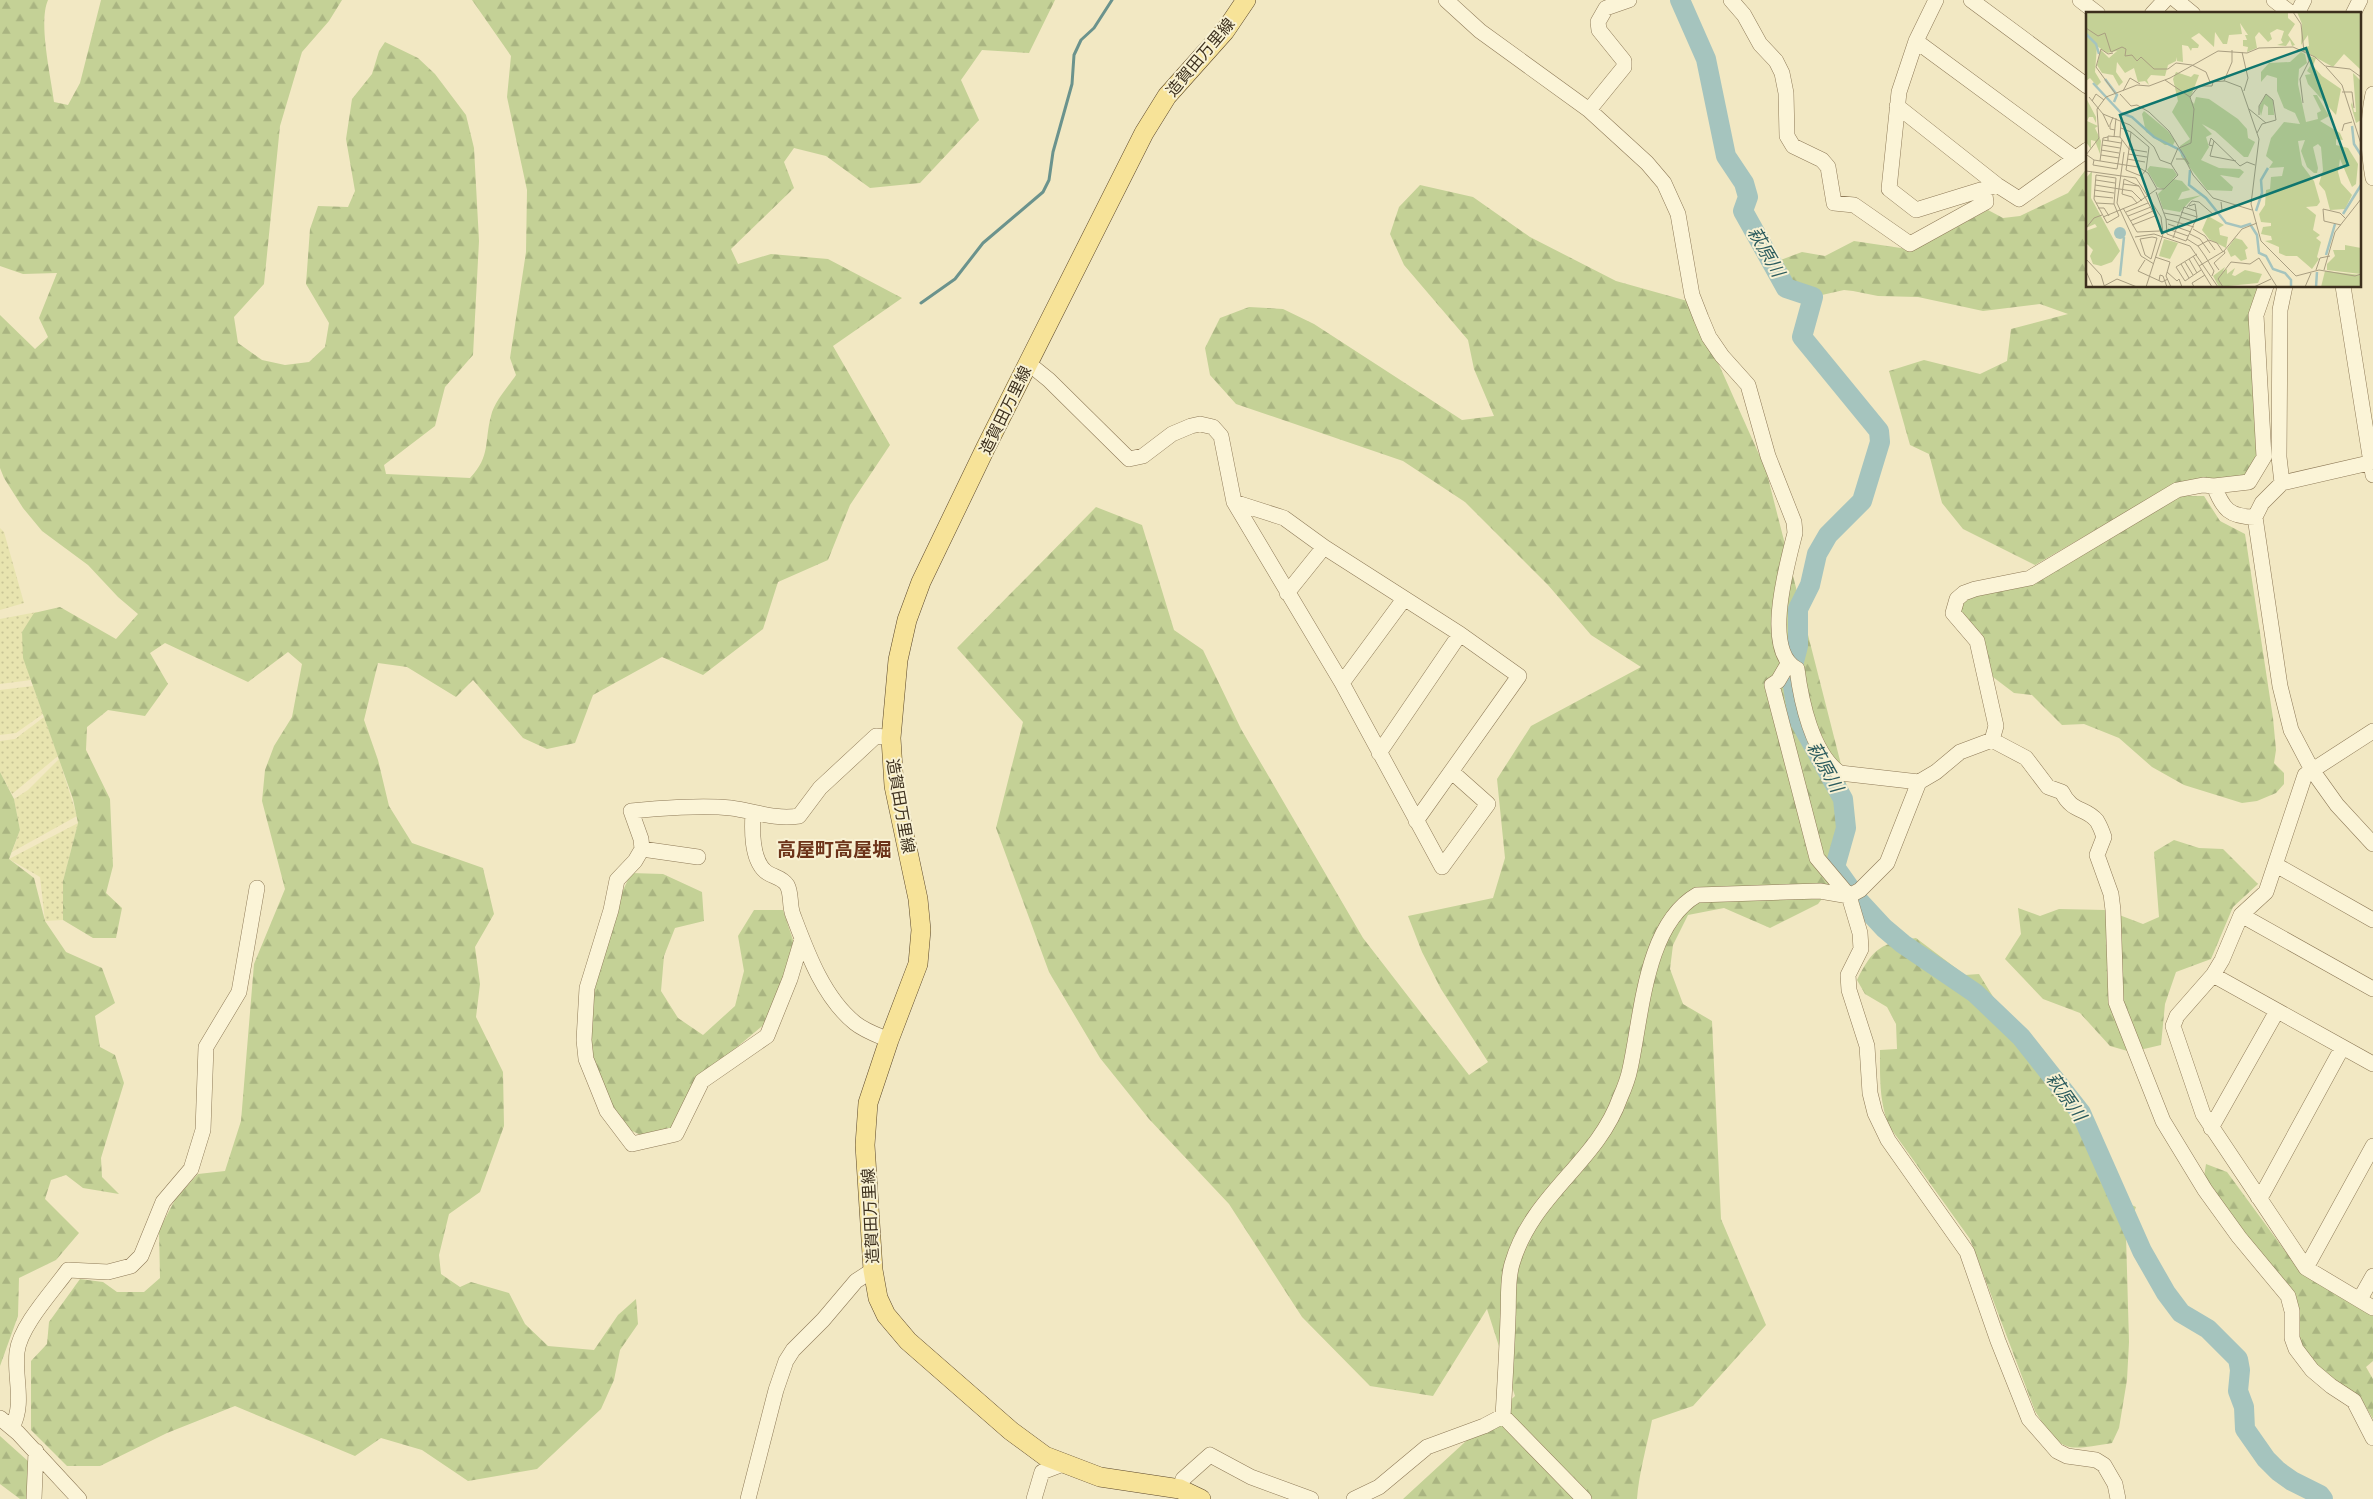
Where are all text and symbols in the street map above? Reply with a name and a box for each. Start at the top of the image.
inset map [2086,12,2360,288]
street label: 造賀田万里線 [1161,13,1241,102]
water label: 萩原川 [1740,222,1792,284]
street label: 造賀田万里線 [974,362,1038,459]
water label: 萩原川 [1800,737,1850,799]
street label: 造賀田万里線 [880,757,920,856]
district label: 高屋町高屋堀 [777,836,891,865]
water label: 萩原川 [2039,1067,2093,1129]
street label: 造賀田万里線 [857,1167,885,1265]

